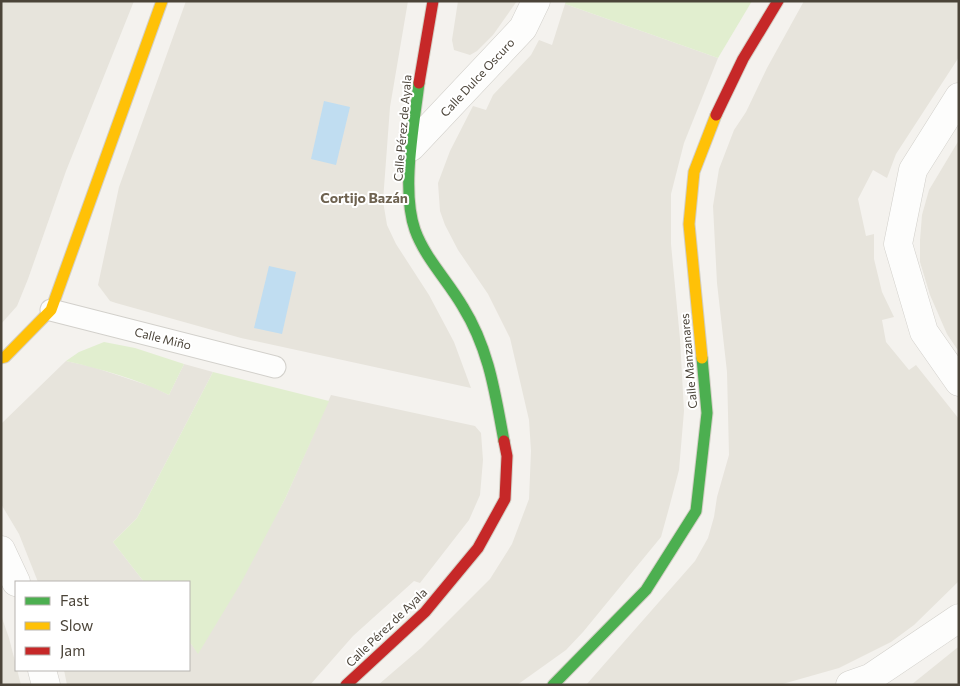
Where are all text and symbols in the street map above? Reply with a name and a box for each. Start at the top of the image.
street label: Calle Dulce Oscuro [437,35,517,119]
street label: Calle Pérez de Ayala [390,74,414,182]
district label: Cortijo Bazán [320,189,408,206]
street label: Calle Manzanares [677,313,699,409]
street label: Calle Miño [133,324,193,352]
legend [15,581,190,671]
street label: Calle Pérez de Ayala [343,585,429,669]
text: Fast [60,591,89,609]
text: Slow [60,616,93,634]
text: Jam [60,641,85,659]

